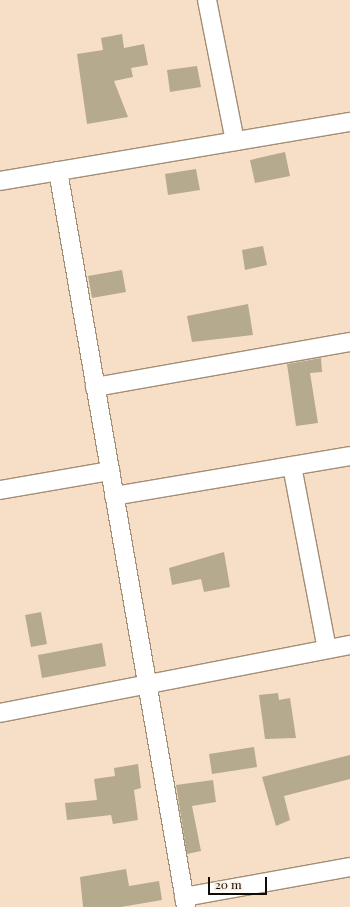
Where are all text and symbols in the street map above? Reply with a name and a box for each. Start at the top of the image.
scale bar [210,869,269,895]
text: 20 m [215,876,242,892]

